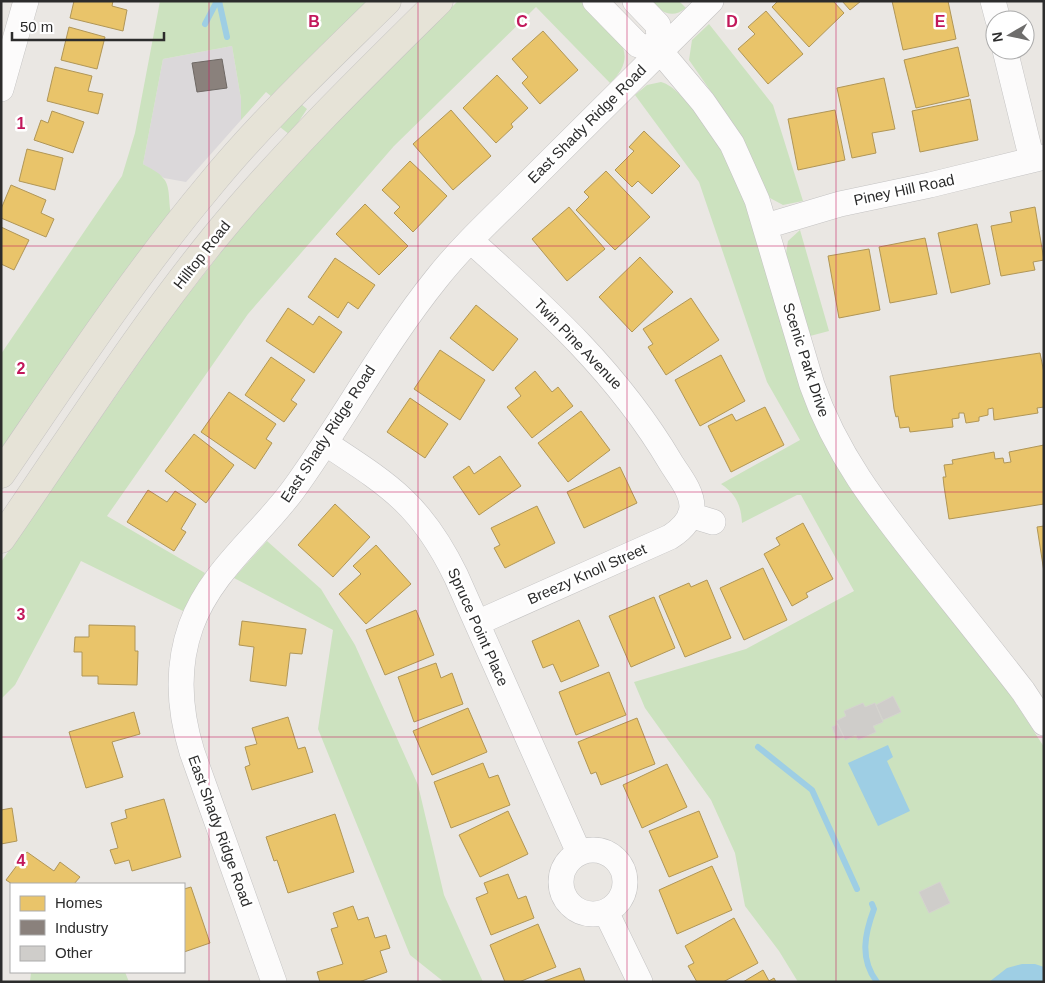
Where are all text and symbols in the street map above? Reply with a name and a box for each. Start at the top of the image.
scale bar [12,10,165,42]
north arrow [985,10,1035,60]
text: B [308,13,320,30]
text: C [516,13,528,30]
text: D [726,13,738,30]
text: E [935,13,946,30]
text: 50 m [20,18,53,35]
text: N [988,31,1006,43]
street label: East Shady Ridge Road [524,61,649,186]
text: 1 [17,115,26,132]
street label: Piney Hill Road [852,171,956,208]
street label: Hilltop Road [170,217,233,292]
street label: Twin Pine Avenue [531,295,626,392]
street label: Scenic Park Drive [780,301,833,419]
text: 2 [17,360,26,377]
street label: East Shady Ridge Road [277,362,378,505]
street label: Breezy Knoll Street [525,539,650,607]
street label: Spruce Point Place [445,565,512,689]
text: 3 [17,606,26,623]
street label: East Shady Ridge Road [185,753,256,909]
text: 4 [17,852,26,869]
legend [10,883,185,973]
text: Homes [55,894,103,911]
text: Industry [55,919,109,936]
text: Other [55,944,93,961]

